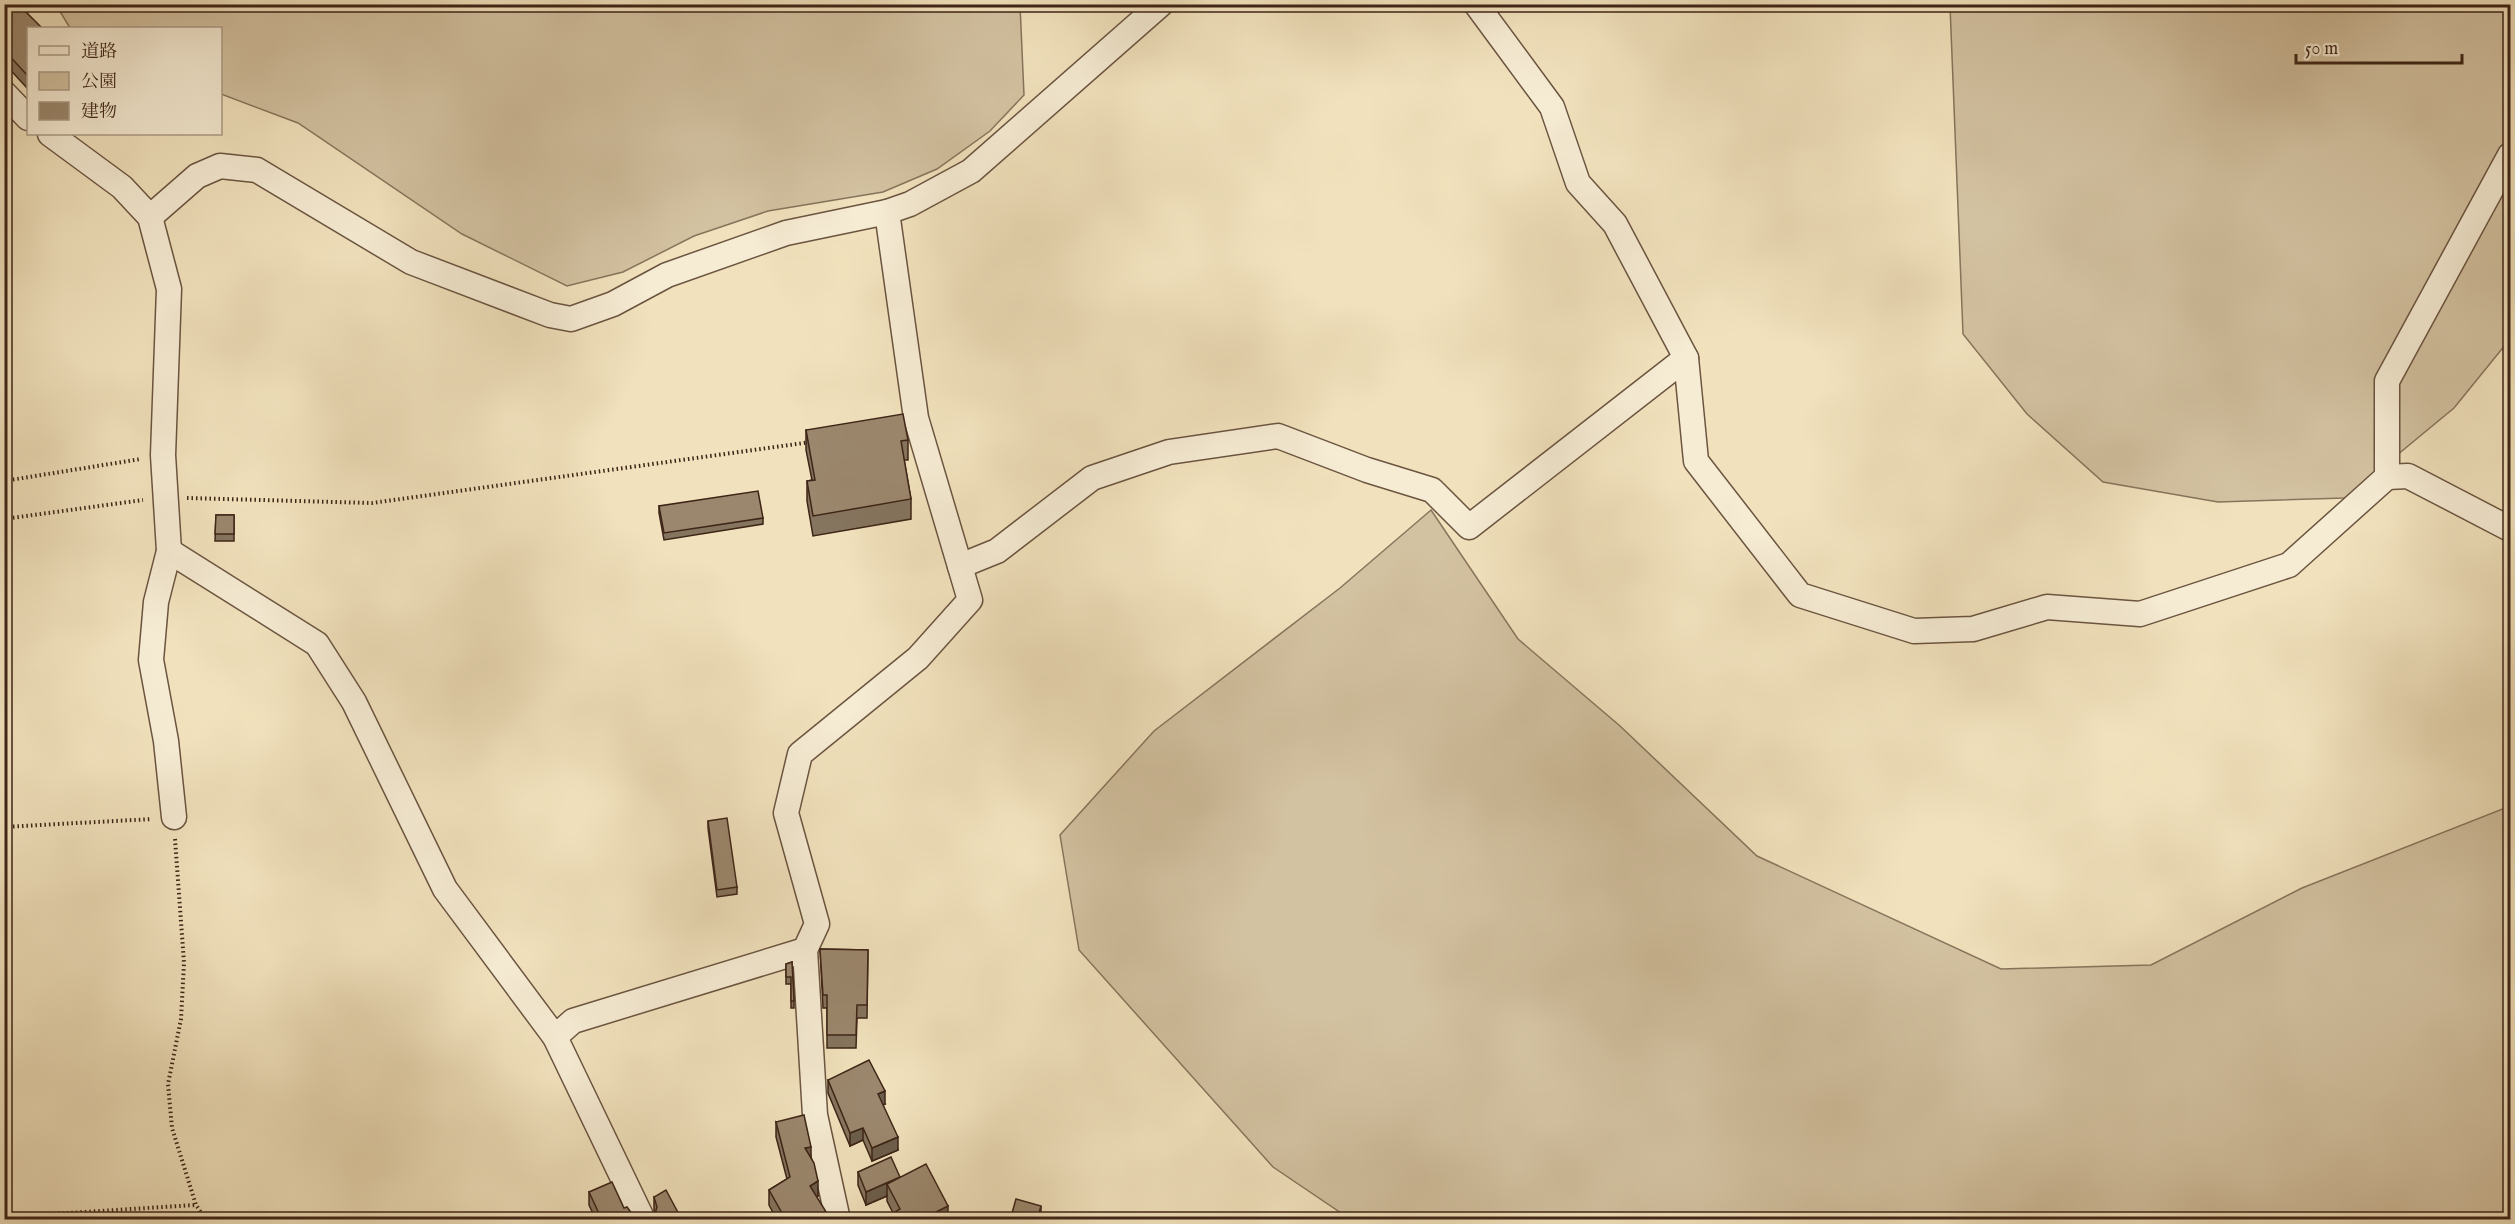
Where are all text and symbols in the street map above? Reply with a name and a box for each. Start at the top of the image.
legend [27,27,222,135]
scale bar [2296,27,2462,65]
text: 50 m [2305,38,2338,61]
text: 道路 [81,41,117,64]
text: 公園 [81,71,117,94]
text: 建物 [81,101,117,124]

